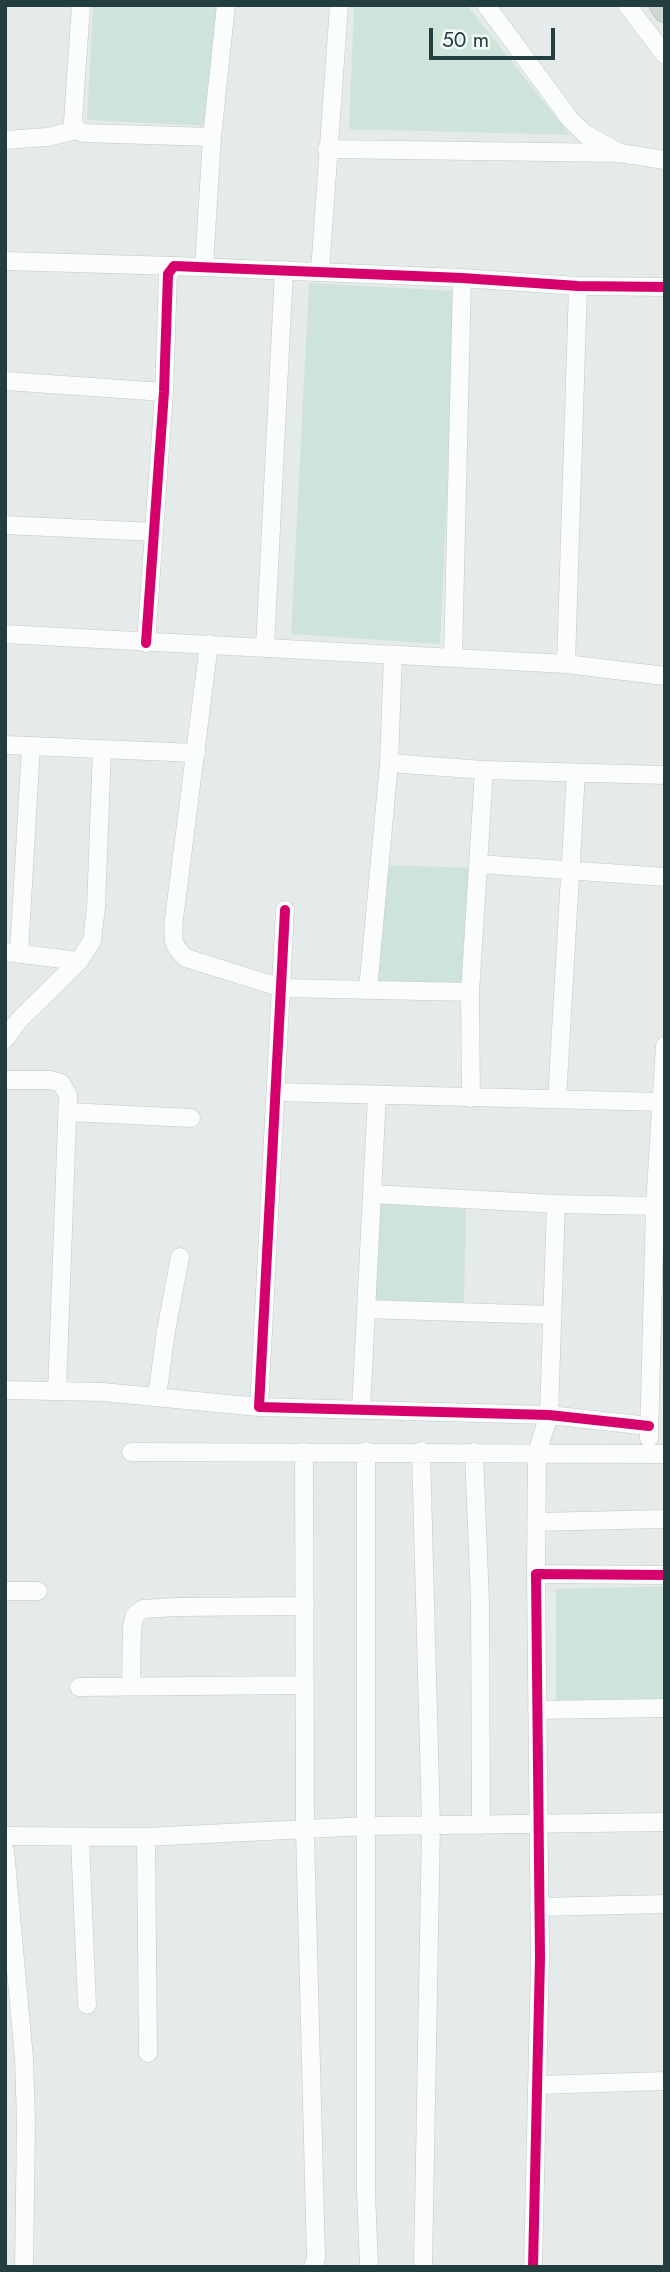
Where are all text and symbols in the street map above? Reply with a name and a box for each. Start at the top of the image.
scale bar [432,14,558,58]
text: 50 m [442,25,489,55]

